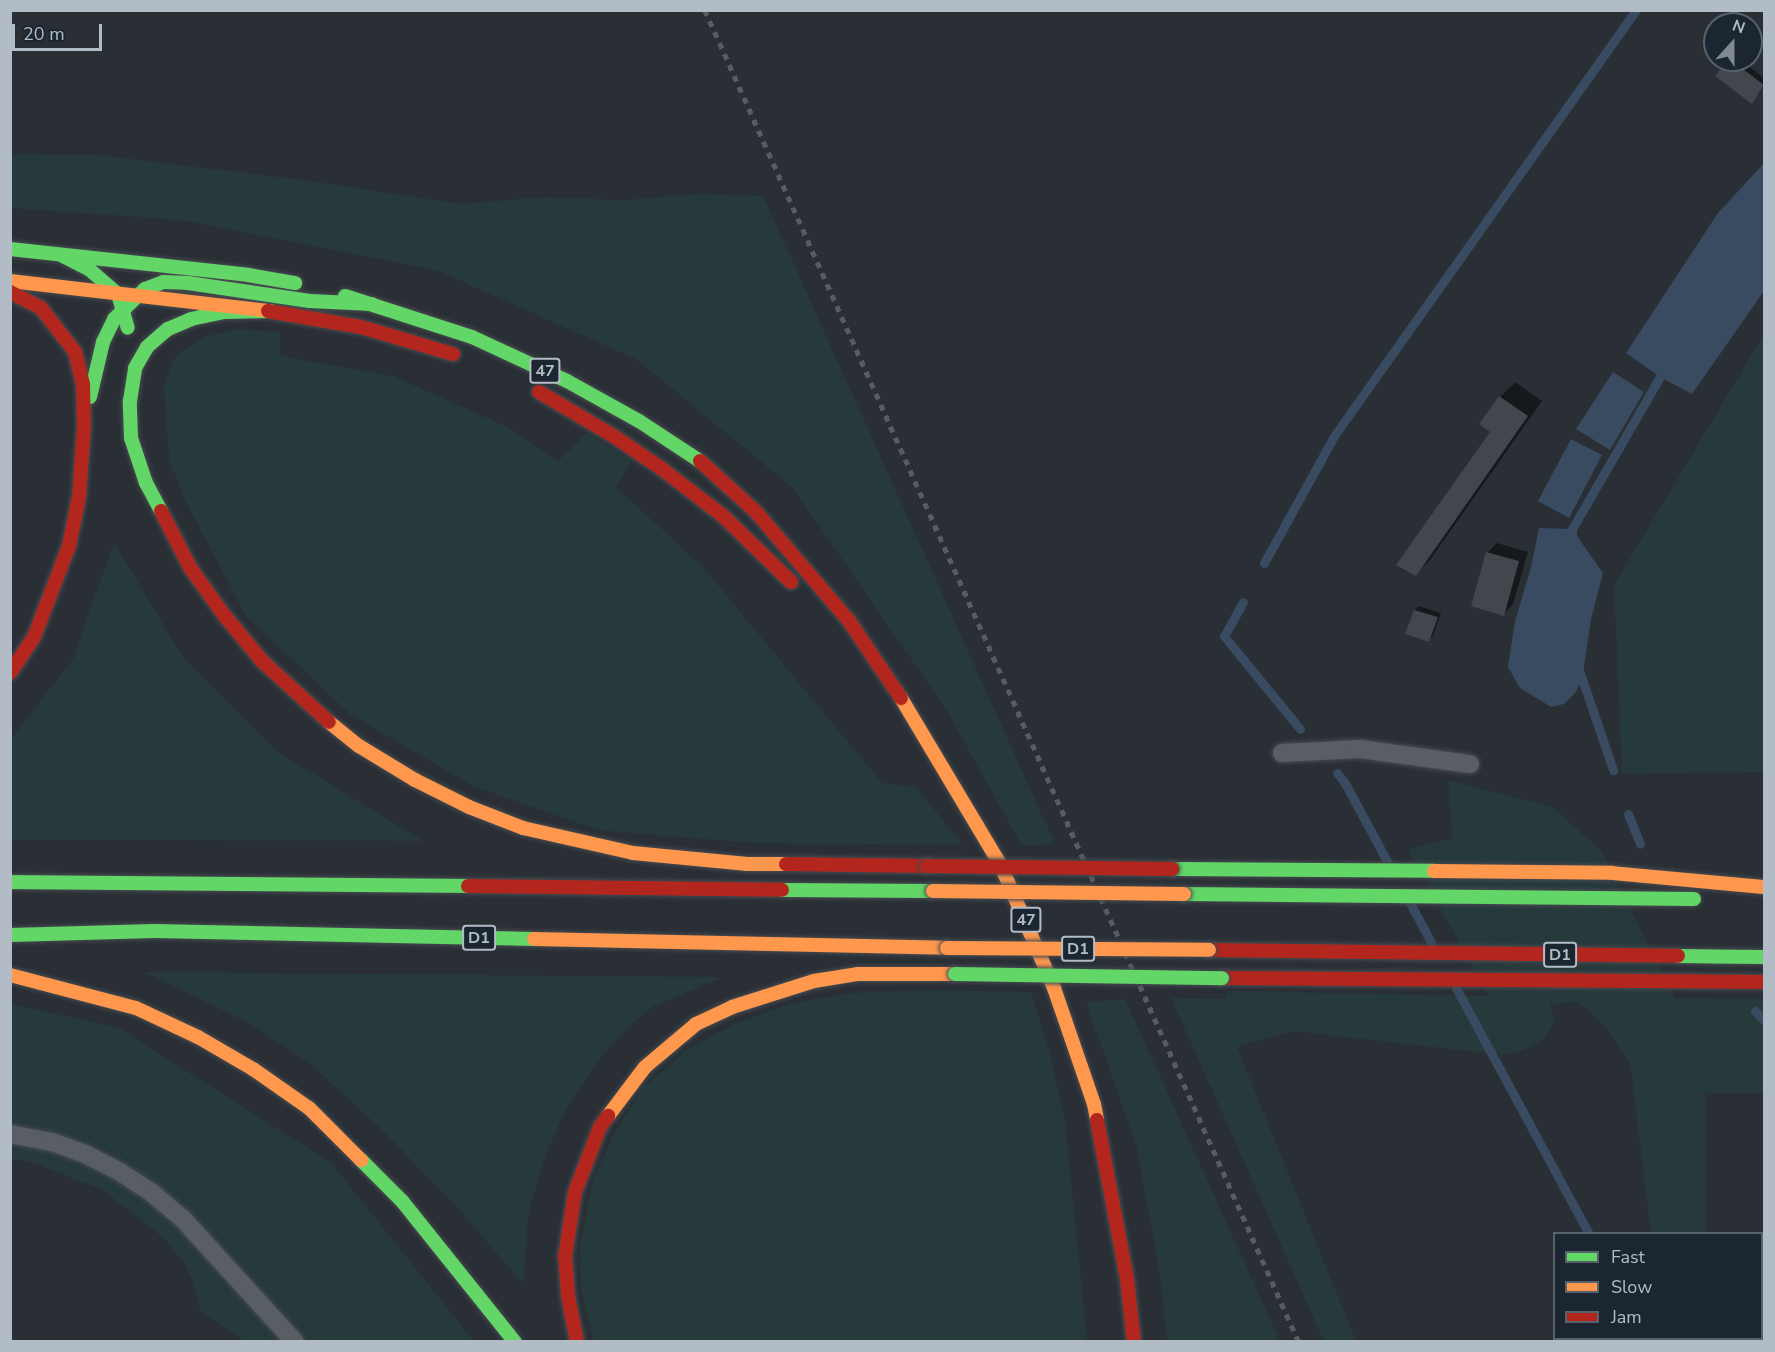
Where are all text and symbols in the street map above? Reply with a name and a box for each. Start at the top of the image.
scale bar [15,12,105,50]
north arrow [1703,12,1763,72]
text: N [1729,15,1748,39]
text: 20 m [23,22,65,46]
road number: 47 [528,358,562,384]
road number: 47 [1010,907,1042,933]
road number: D1 [461,925,497,951]
road number: D1 [1060,936,1096,962]
road number: D1 [1542,942,1578,968]
legend [1553,1232,1763,1340]
text: Fast [1611,1245,1645,1269]
text: Slow [1611,1275,1652,1299]
text: Jam [1611,1305,1642,1329]

